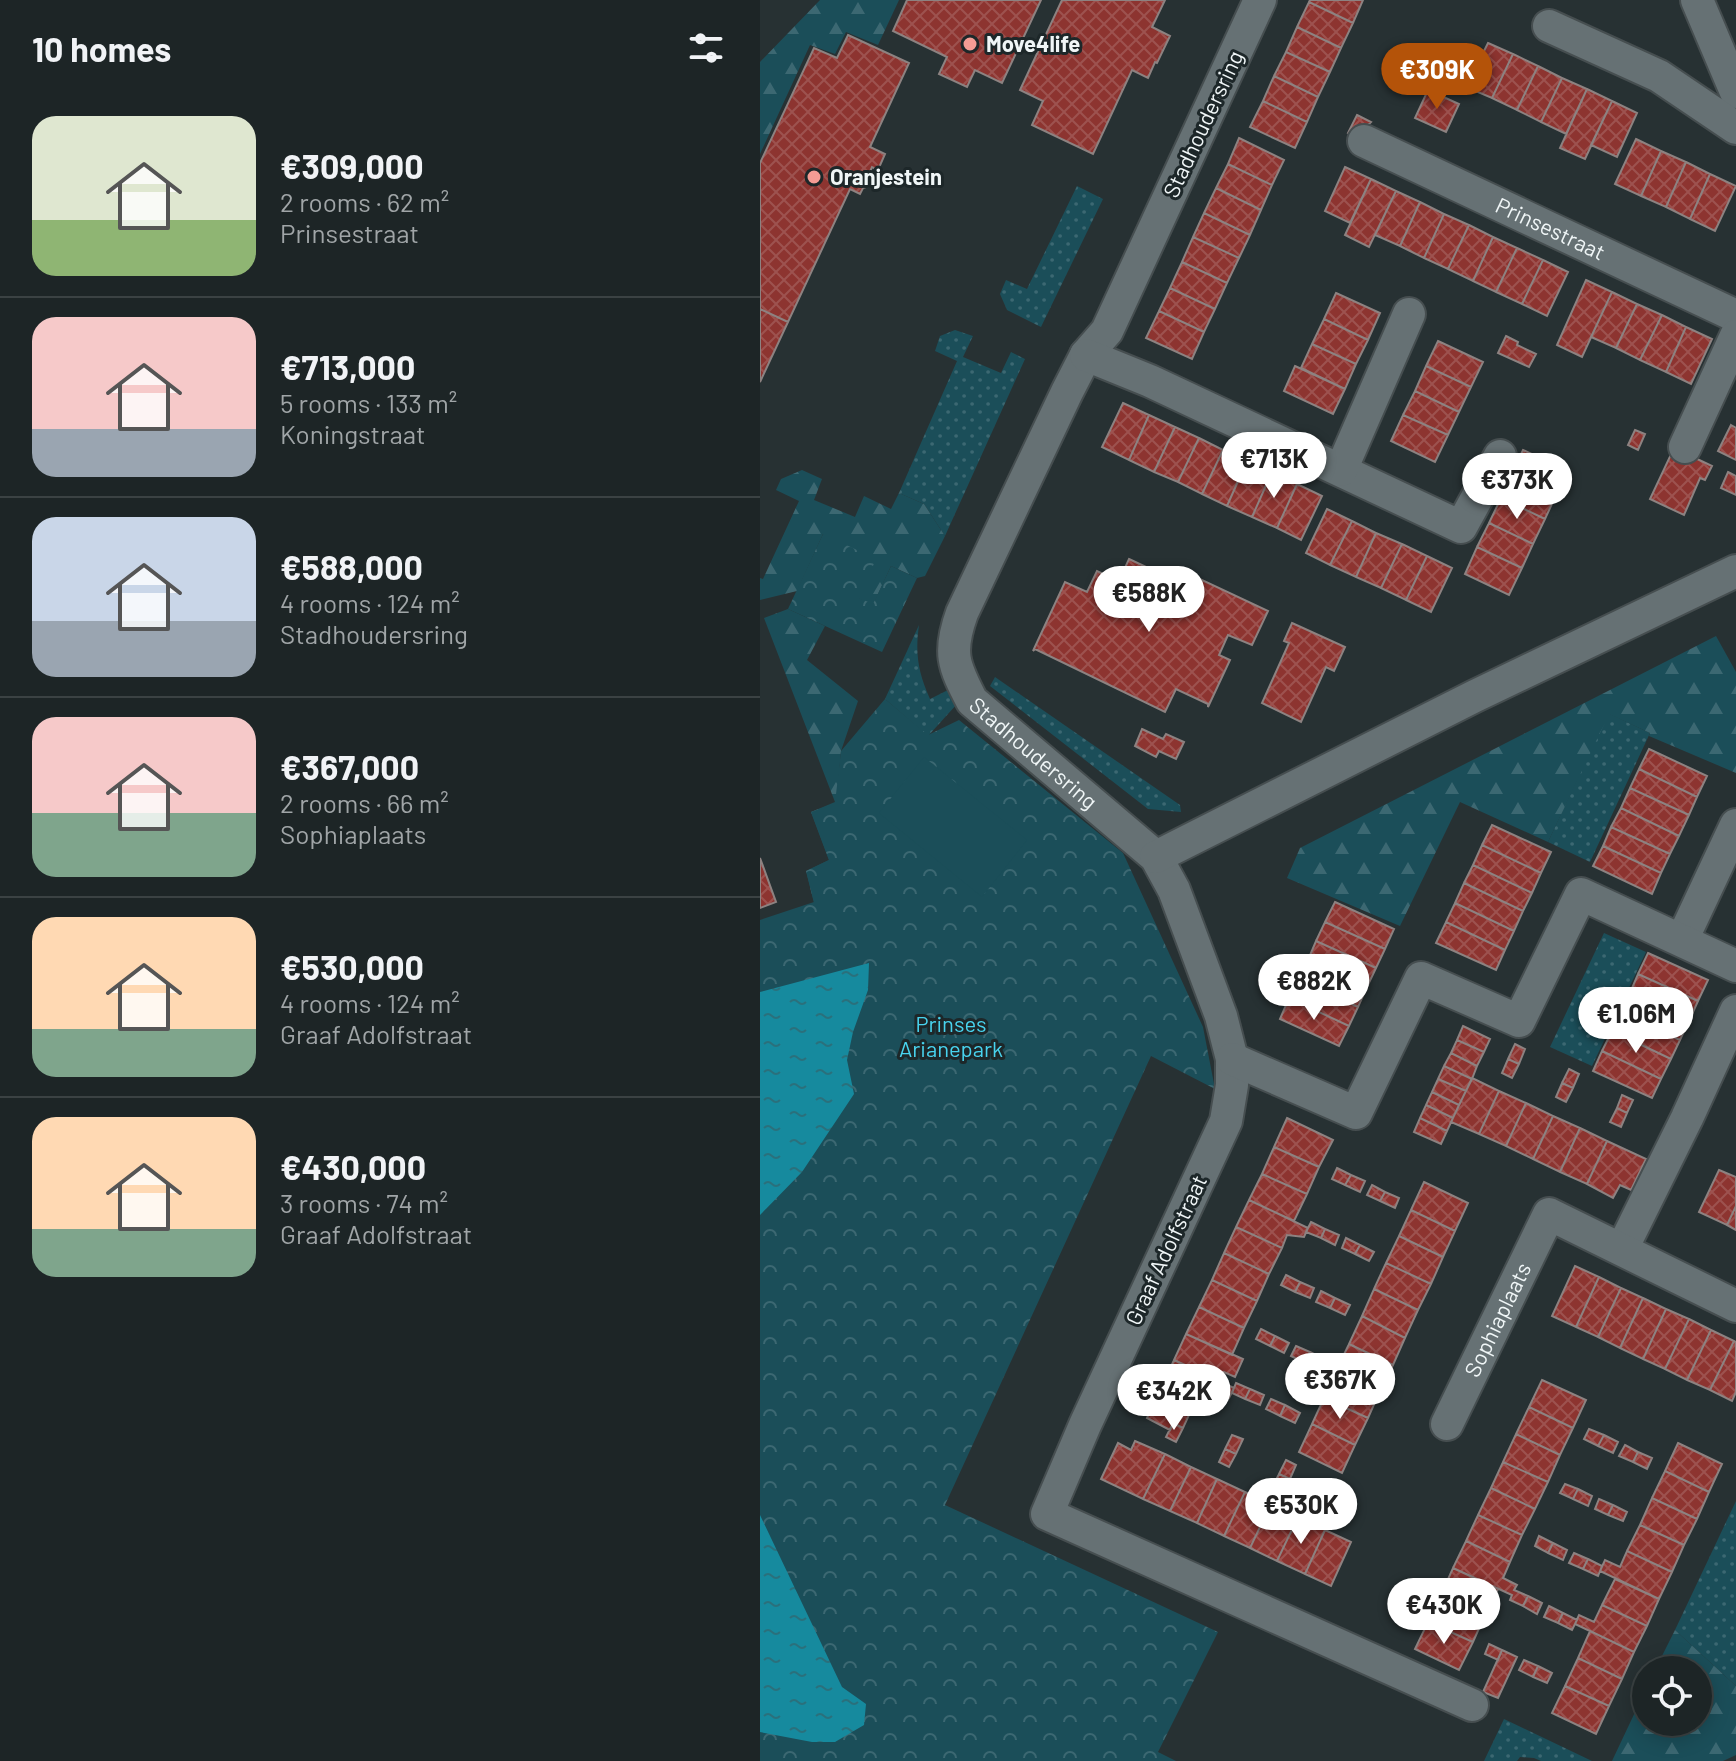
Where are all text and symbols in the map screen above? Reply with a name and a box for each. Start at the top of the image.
icon: filters [684,26,728,70]
text: 10 homes [32,28,171,69]
place label: Move4life [986,30,1080,56]
marker: Move4life [961,35,979,53]
pin: €309K [1381,43,1493,111]
street label: Stadhoudersring [1157,46,1247,201]
text: €309K [1399,53,1475,84]
text: €309,000 [280,145,424,186]
icon: home [96,148,192,244]
place label: Oranjestein [830,163,942,189]
marker: Oranjestein [805,168,823,186]
text: 2 rooms · 62 m² [280,186,449,217]
street label: Prinsestraat [1492,191,1610,265]
text: Prinsestraat [280,217,419,248]
text: €713,000 [280,346,415,387]
icon: home [96,349,192,445]
text: 5 rooms · 133 m² [280,387,457,418]
text: Koningstraat [280,418,425,449]
pin: €713K [1218,432,1330,500]
text: €713K [1239,442,1309,473]
pin: €373K [1461,453,1573,521]
text: €373K [1480,463,1554,494]
text: €588,000 [280,546,423,587]
icon: home [96,549,192,645]
pin: €588K [1093,566,1205,634]
text: €588K [1112,576,1186,607]
text: 4 rooms · 124 m² [280,587,460,618]
text: Stadhoudersring [280,618,468,649]
street label: Stadhoudersring [965,691,1103,814]
text: €367,000 [280,746,419,787]
icon: home [96,749,192,845]
text: 2 rooms · 66 m² [280,787,449,818]
text: Sophiaplaats [280,818,426,849]
text: €530,000 [280,946,424,987]
icon: home [96,949,192,1045]
pin: €882K [1258,954,1370,1022]
text: €882K [1276,964,1352,995]
text: 4 rooms · 124 m² [280,987,460,1018]
pin: €1.06M [1571,987,1701,1055]
text: €1.06M [1596,997,1676,1028]
park label: Prinses Arianepark [899,1010,1003,1061]
text: Graaf Adolfstraat [280,1018,472,1049]
text: €430,000 [280,1146,426,1187]
icon: home [96,1149,192,1245]
street label: Graaf Adolfstraat [1119,1170,1211,1329]
text: 3 rooms · 74 m² [280,1187,448,1218]
text: Graaf Adolfstraat [280,1218,472,1249]
street label: Sophiaplaats [1458,1258,1536,1381]
pin: €367K [1284,1353,1396,1421]
text: €367K [1303,1363,1377,1394]
pin: €342K [1118,1364,1230,1432]
text: €342K [1135,1374,1213,1405]
pin: €530K [1245,1478,1357,1546]
text: €530K [1263,1488,1339,1519]
pin: €430K [1388,1578,1500,1646]
text: €430K [1405,1588,1483,1619]
map controls [1632,1656,1712,1736]
button: locate [1632,1656,1712,1736]

